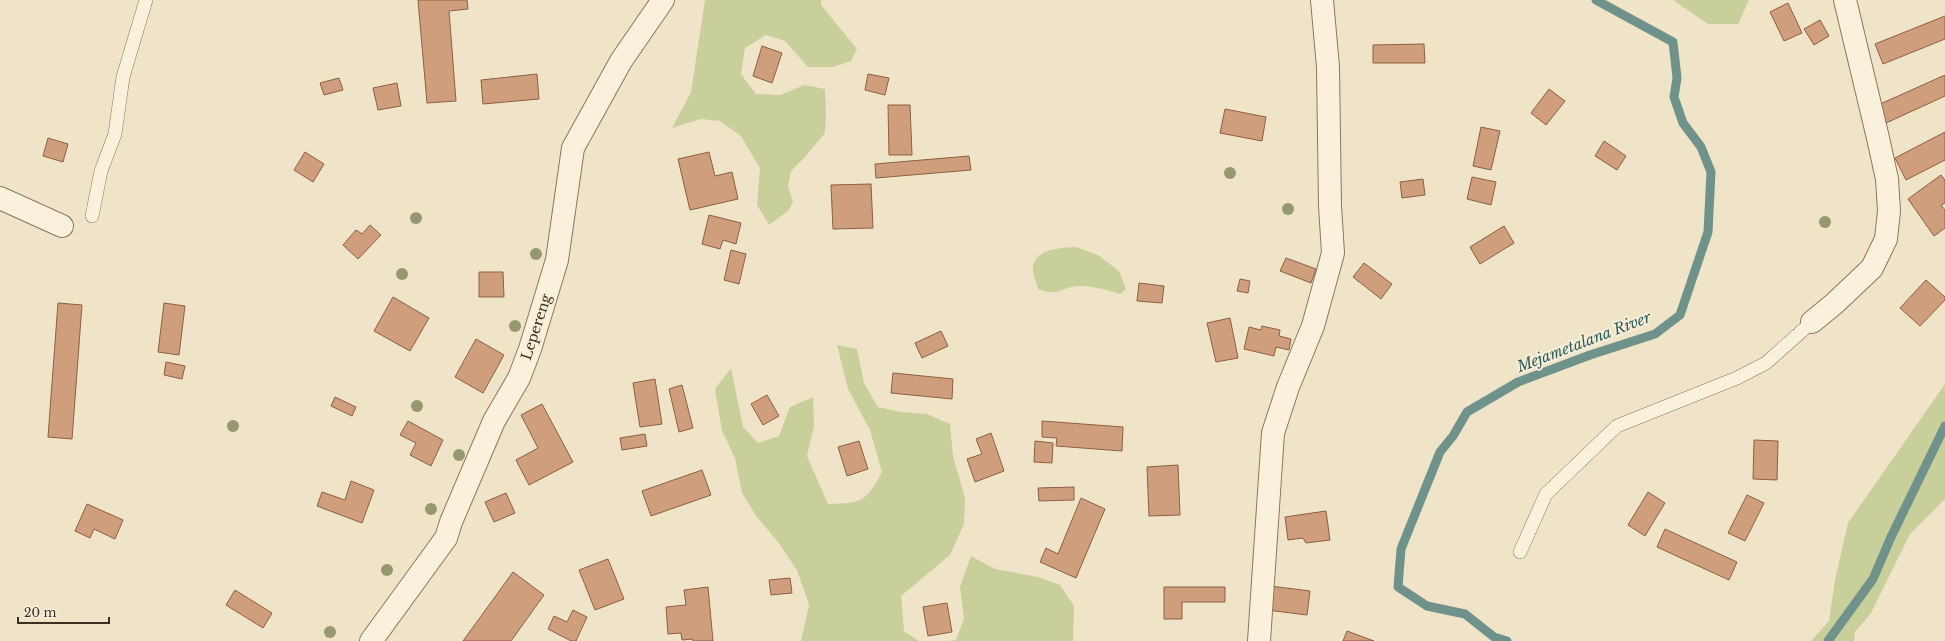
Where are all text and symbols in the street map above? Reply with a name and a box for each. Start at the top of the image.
street label: Lepereng [517,291,555,362]
water label: Mejametalana River [1513,307,1655,376]
scale bar [18,599,109,625]
text: 20 m [24,605,56,620]

